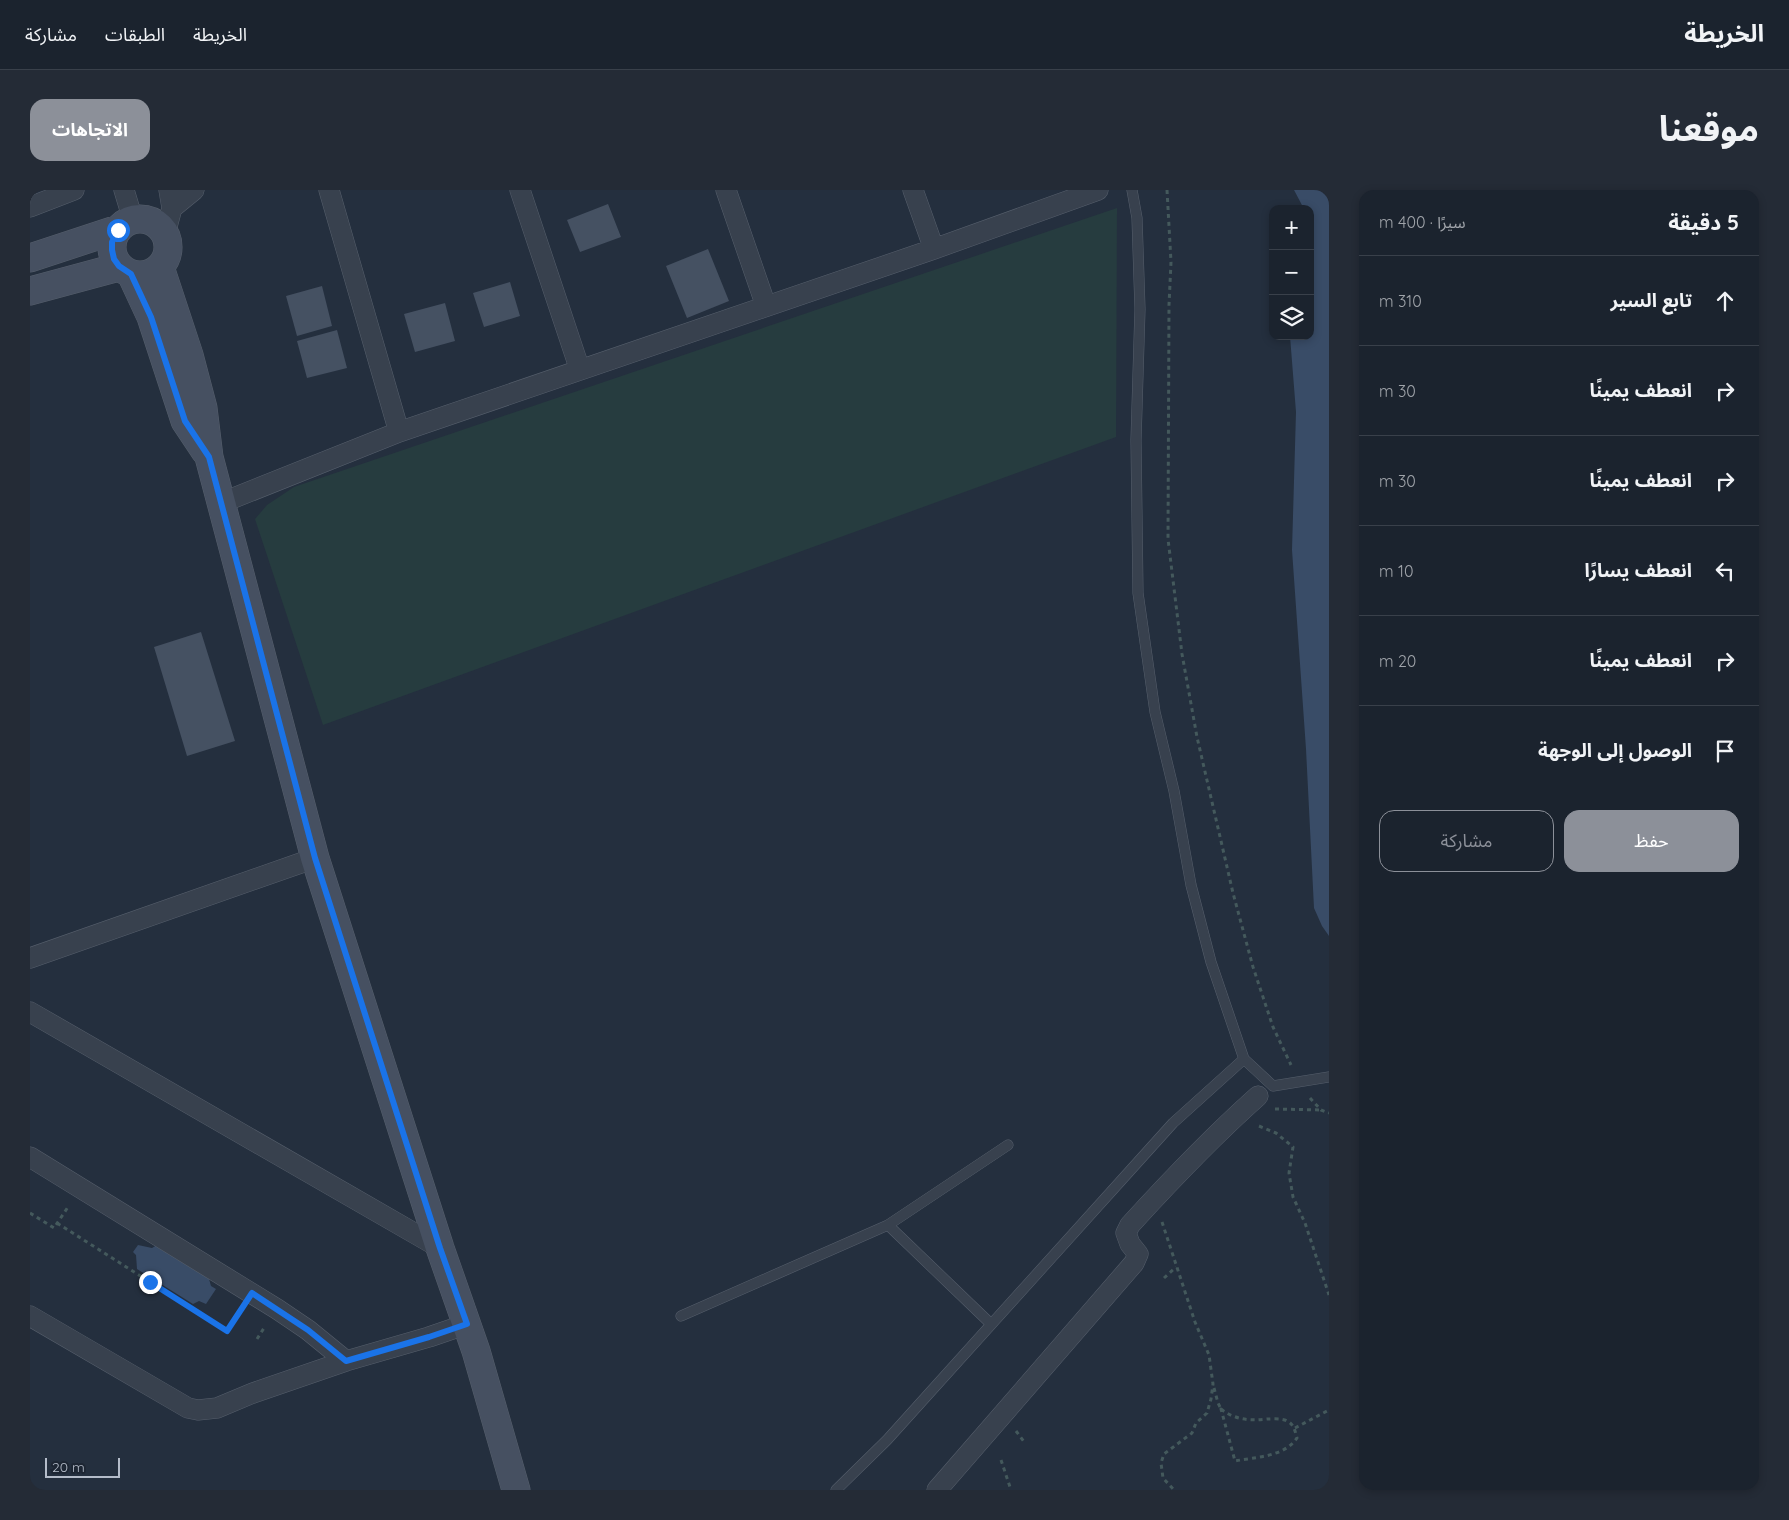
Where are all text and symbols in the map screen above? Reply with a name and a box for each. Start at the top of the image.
text: الخريطة [1684,18,1764,48]
text: مشاركة [25,23,77,46]
text: الطبقات [105,23,165,46]
text: الخريطة [193,23,247,46]
button: الاتجاهات [30,99,150,161]
text: موقعنا [1659,106,1759,150]
map controls [1269,205,1314,340]
button: + [1269,205,1314,250]
text: 5 دقيقة [1668,209,1739,235]
text: سيرًا · 400 m [1379,212,1466,232]
route start [107,219,130,242]
button: − [1269,250,1314,295]
icon: ahead [1711,287,1739,315]
text: تابع السير [1610,288,1692,312]
text: 310 m [1379,291,1422,311]
button: layers [1269,295,1314,340]
icon: right [1711,377,1739,405]
text: انعطف يمينًا [1590,378,1692,402]
text: 30 m [1379,381,1416,401]
icon: right [1711,467,1739,495]
text: انعطف يمينًا [1590,468,1692,492]
text: 30 m [1379,471,1416,491]
icon: left [1711,557,1739,585]
text: انعطف يسارًا [1585,558,1692,582]
text: 10 m [1379,561,1413,581]
icon: right [1711,647,1739,675]
text: انعطف يمينًا [1590,648,1692,672]
text: 20 m [1379,651,1416,671]
icon: arrive [1711,737,1739,765]
text: الوصول إلى الوجهة [1538,738,1692,762]
button: مشاركة [1379,810,1554,872]
button: حفظ [1564,810,1739,872]
route end [139,1271,162,1294]
scale bar [45,1455,120,1478]
text: 20 m [52,1458,85,1476]

